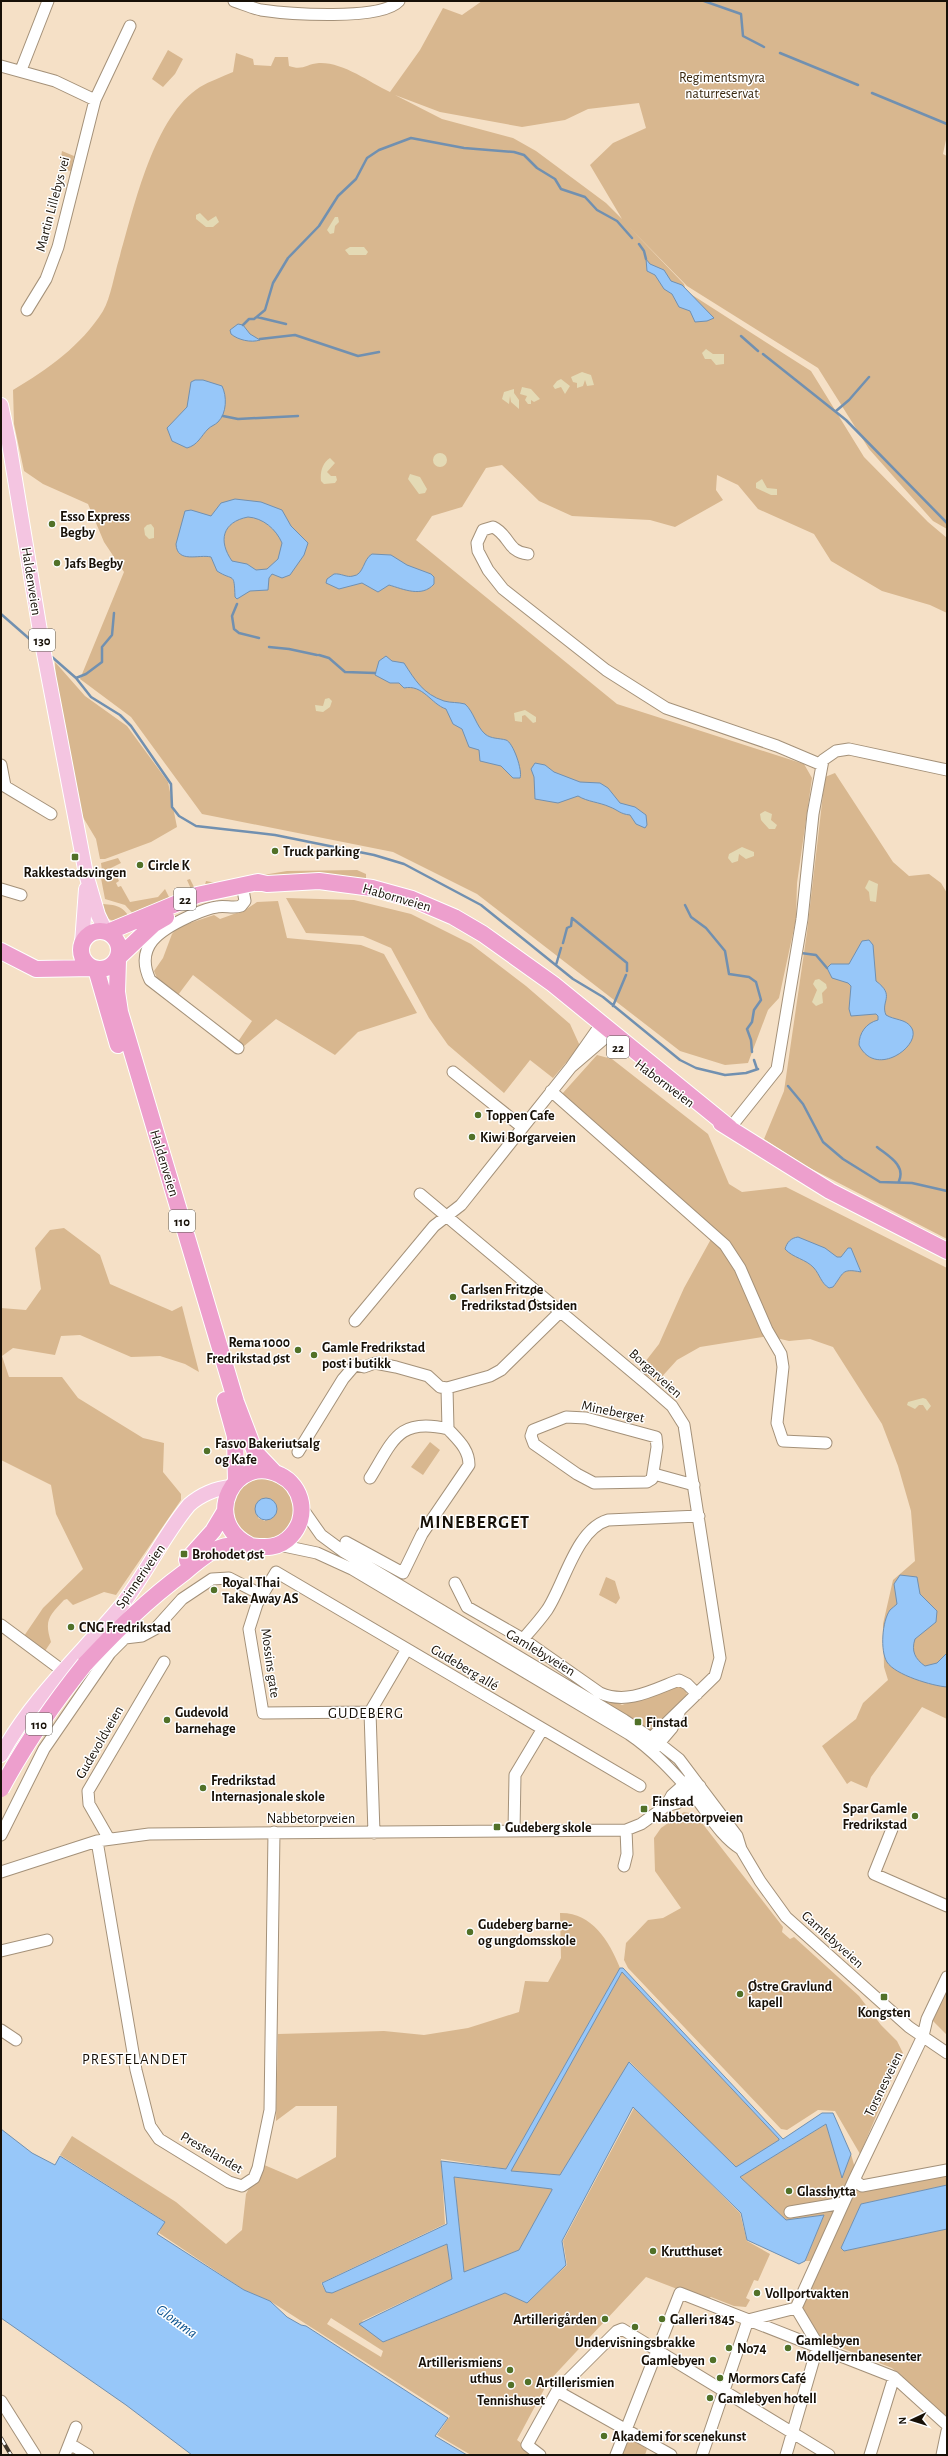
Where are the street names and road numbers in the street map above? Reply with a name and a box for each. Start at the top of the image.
street label: Martin Lillebys vei [34,155,72,253]
street label: Haldenveien [19,546,43,616]
road number: 130 [29,629,55,651]
street label: Habornveien [361,882,433,914]
road number: 22 [174,888,196,910]
road number: 22 [607,1036,629,1058]
street label: Habornveien [632,1057,697,1111]
street label: Haldenveien [147,1128,181,1198]
road number: 110 [169,1210,195,1232]
street label: Borgarveien [626,1347,684,1401]
street label: Mineberget [580,1398,646,1426]
street label: Spinneriveien [114,1542,168,1611]
street label: Gamlebyveien [503,1627,577,1679]
street label: Mossins gate [258,1628,282,1699]
street label: Gudeberg allé [428,1642,501,1693]
street label: Gudevoldveien [73,1704,126,1781]
road number: 110 [26,1713,52,1735]
street label: Nabbetorpveien [267,1812,355,1826]
street label: Gamlebyveien [799,1908,866,1971]
street label: Torsnesveien [862,2050,906,2119]
street label: Prestelandet [178,2130,245,2176]

